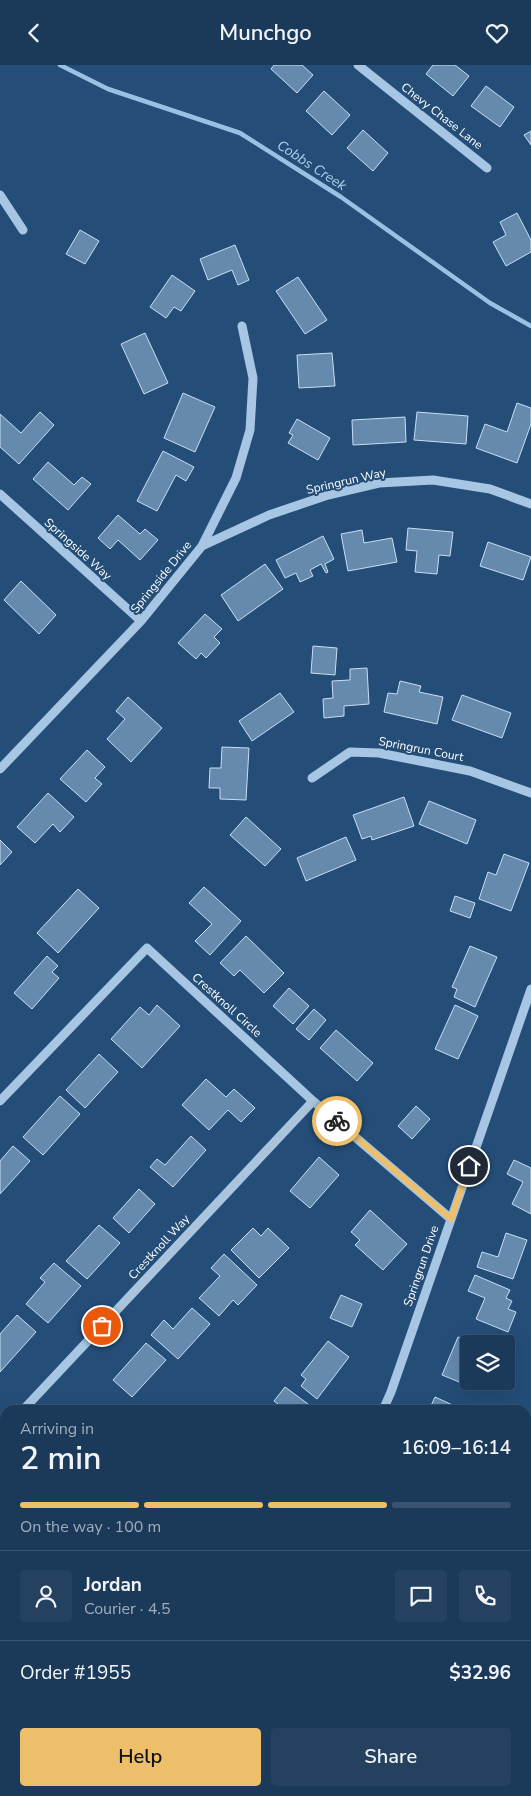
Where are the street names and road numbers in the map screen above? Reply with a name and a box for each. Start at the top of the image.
street label: Chevy Chase Lane [398,79,486,153]
street label: Springrun Way [305,464,388,498]
street label: Springside Way [41,515,116,584]
street label: Springside Drive [127,537,195,617]
street label: Springrun Court [377,733,466,765]
street label: Crestknoll Circle [189,969,265,1041]
street label: Crestknoll Way [125,1210,194,1283]
street label: Springrun Drive [400,1223,442,1309]

